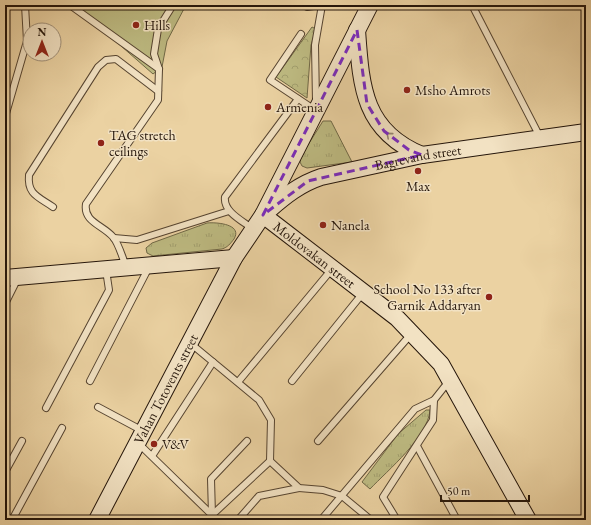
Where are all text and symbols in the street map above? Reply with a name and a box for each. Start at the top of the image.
place label: Hills [144,16,170,34]
marker: Hills [131,20,141,30]
north arrow [22,22,62,62]
text: N [38,25,47,39]
place label: Msho Amrots [415,81,491,99]
marker: Msho Amrots [402,85,412,95]
place label: Armenia [275,98,324,116]
marker: Armenia [263,102,273,112]
place label: TAG stretch ceilings [109,126,176,160]
one-way arrow [386,132,394,140]
marker: TAG stretch ceilings [96,138,106,148]
street label: Bagrevand street [373,141,463,174]
marker: Max [413,166,423,176]
place label: Max [406,177,430,195]
place label: Nanela [331,216,370,234]
street label: Moldovakan street [270,217,360,292]
marker: Nanela [318,220,328,230]
place label: School No 133 after Garnik Addaryan [373,280,482,314]
marker: School No 133 after Garnik Addaryan [484,292,494,302]
street label: Vahan Totovents street [129,330,202,447]
place label: V&V [162,435,190,453]
marker: V&V [149,439,159,449]
scale bar [441,477,529,503]
text: 50 m [447,483,471,499]

